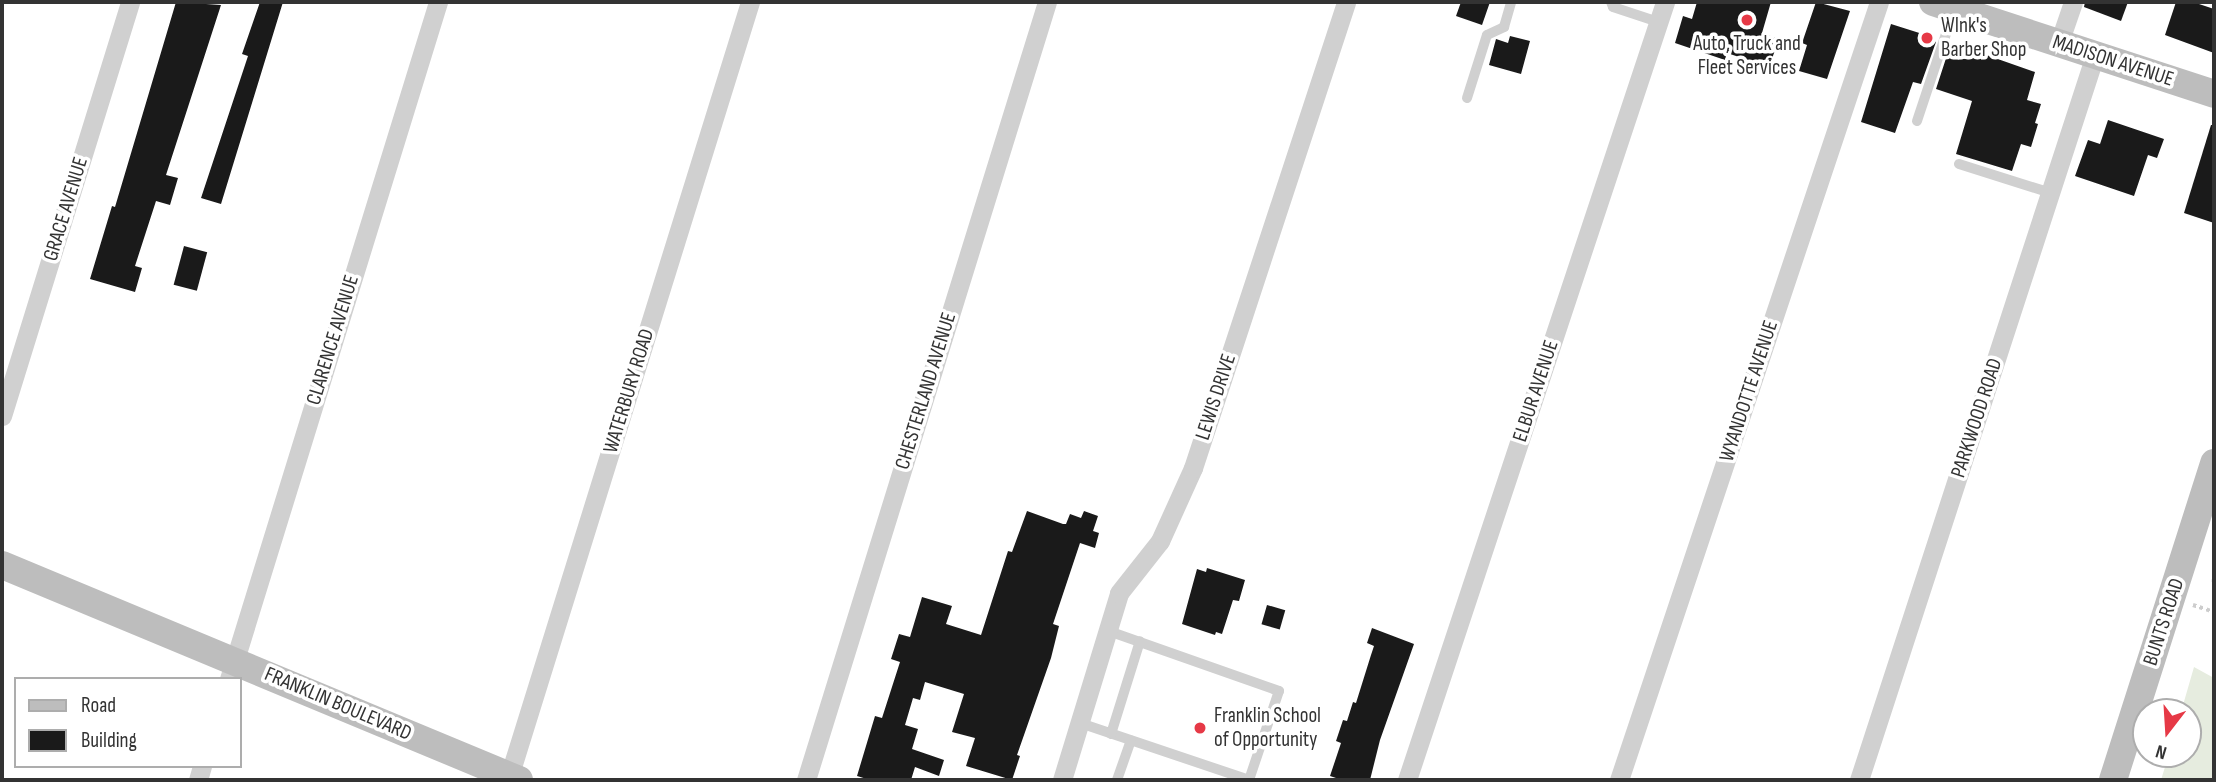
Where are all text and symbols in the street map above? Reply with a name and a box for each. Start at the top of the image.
marker: Auto, Truck and Fleet Services [1739,12,1755,28]
place label: WInk's Barber Shop [1941,13,2026,63]
marker: WInk's Barber Shop [1919,30,1935,46]
street label: MADISON AVENUE [2049,30,2177,92]
place label: Auto, Truck and Fleet Services [1693,31,1801,81]
street label: GRACE AVENUE [38,154,94,264]
street label: CLARENCE AVENUE [301,272,365,408]
street label: CHESTERLAND AVENUE [890,309,962,473]
street label: WYANDOTTE AVENUE [1714,317,1784,465]
street label: WATERBURY ROAD [598,326,660,456]
street label: ELBUR AVENUE [1508,337,1564,445]
street label: LEWIS DRIVE [1190,351,1242,443]
street label: PARKWOOD ROAD [1946,355,2008,481]
street label: BUNTS ROAD [2138,575,2190,669]
street label: FRANKLIN BOULEVARD [261,662,415,746]
legend [14,677,242,768]
text: Road [81,693,116,718]
north arrow [2132,698,2202,768]
place label: Franklin School of Opportunity [1214,703,1321,753]
marker: Franklin School of Opportunity [1192,720,1208,736]
text: Building [81,728,137,753]
text: N [2153,739,2170,764]

